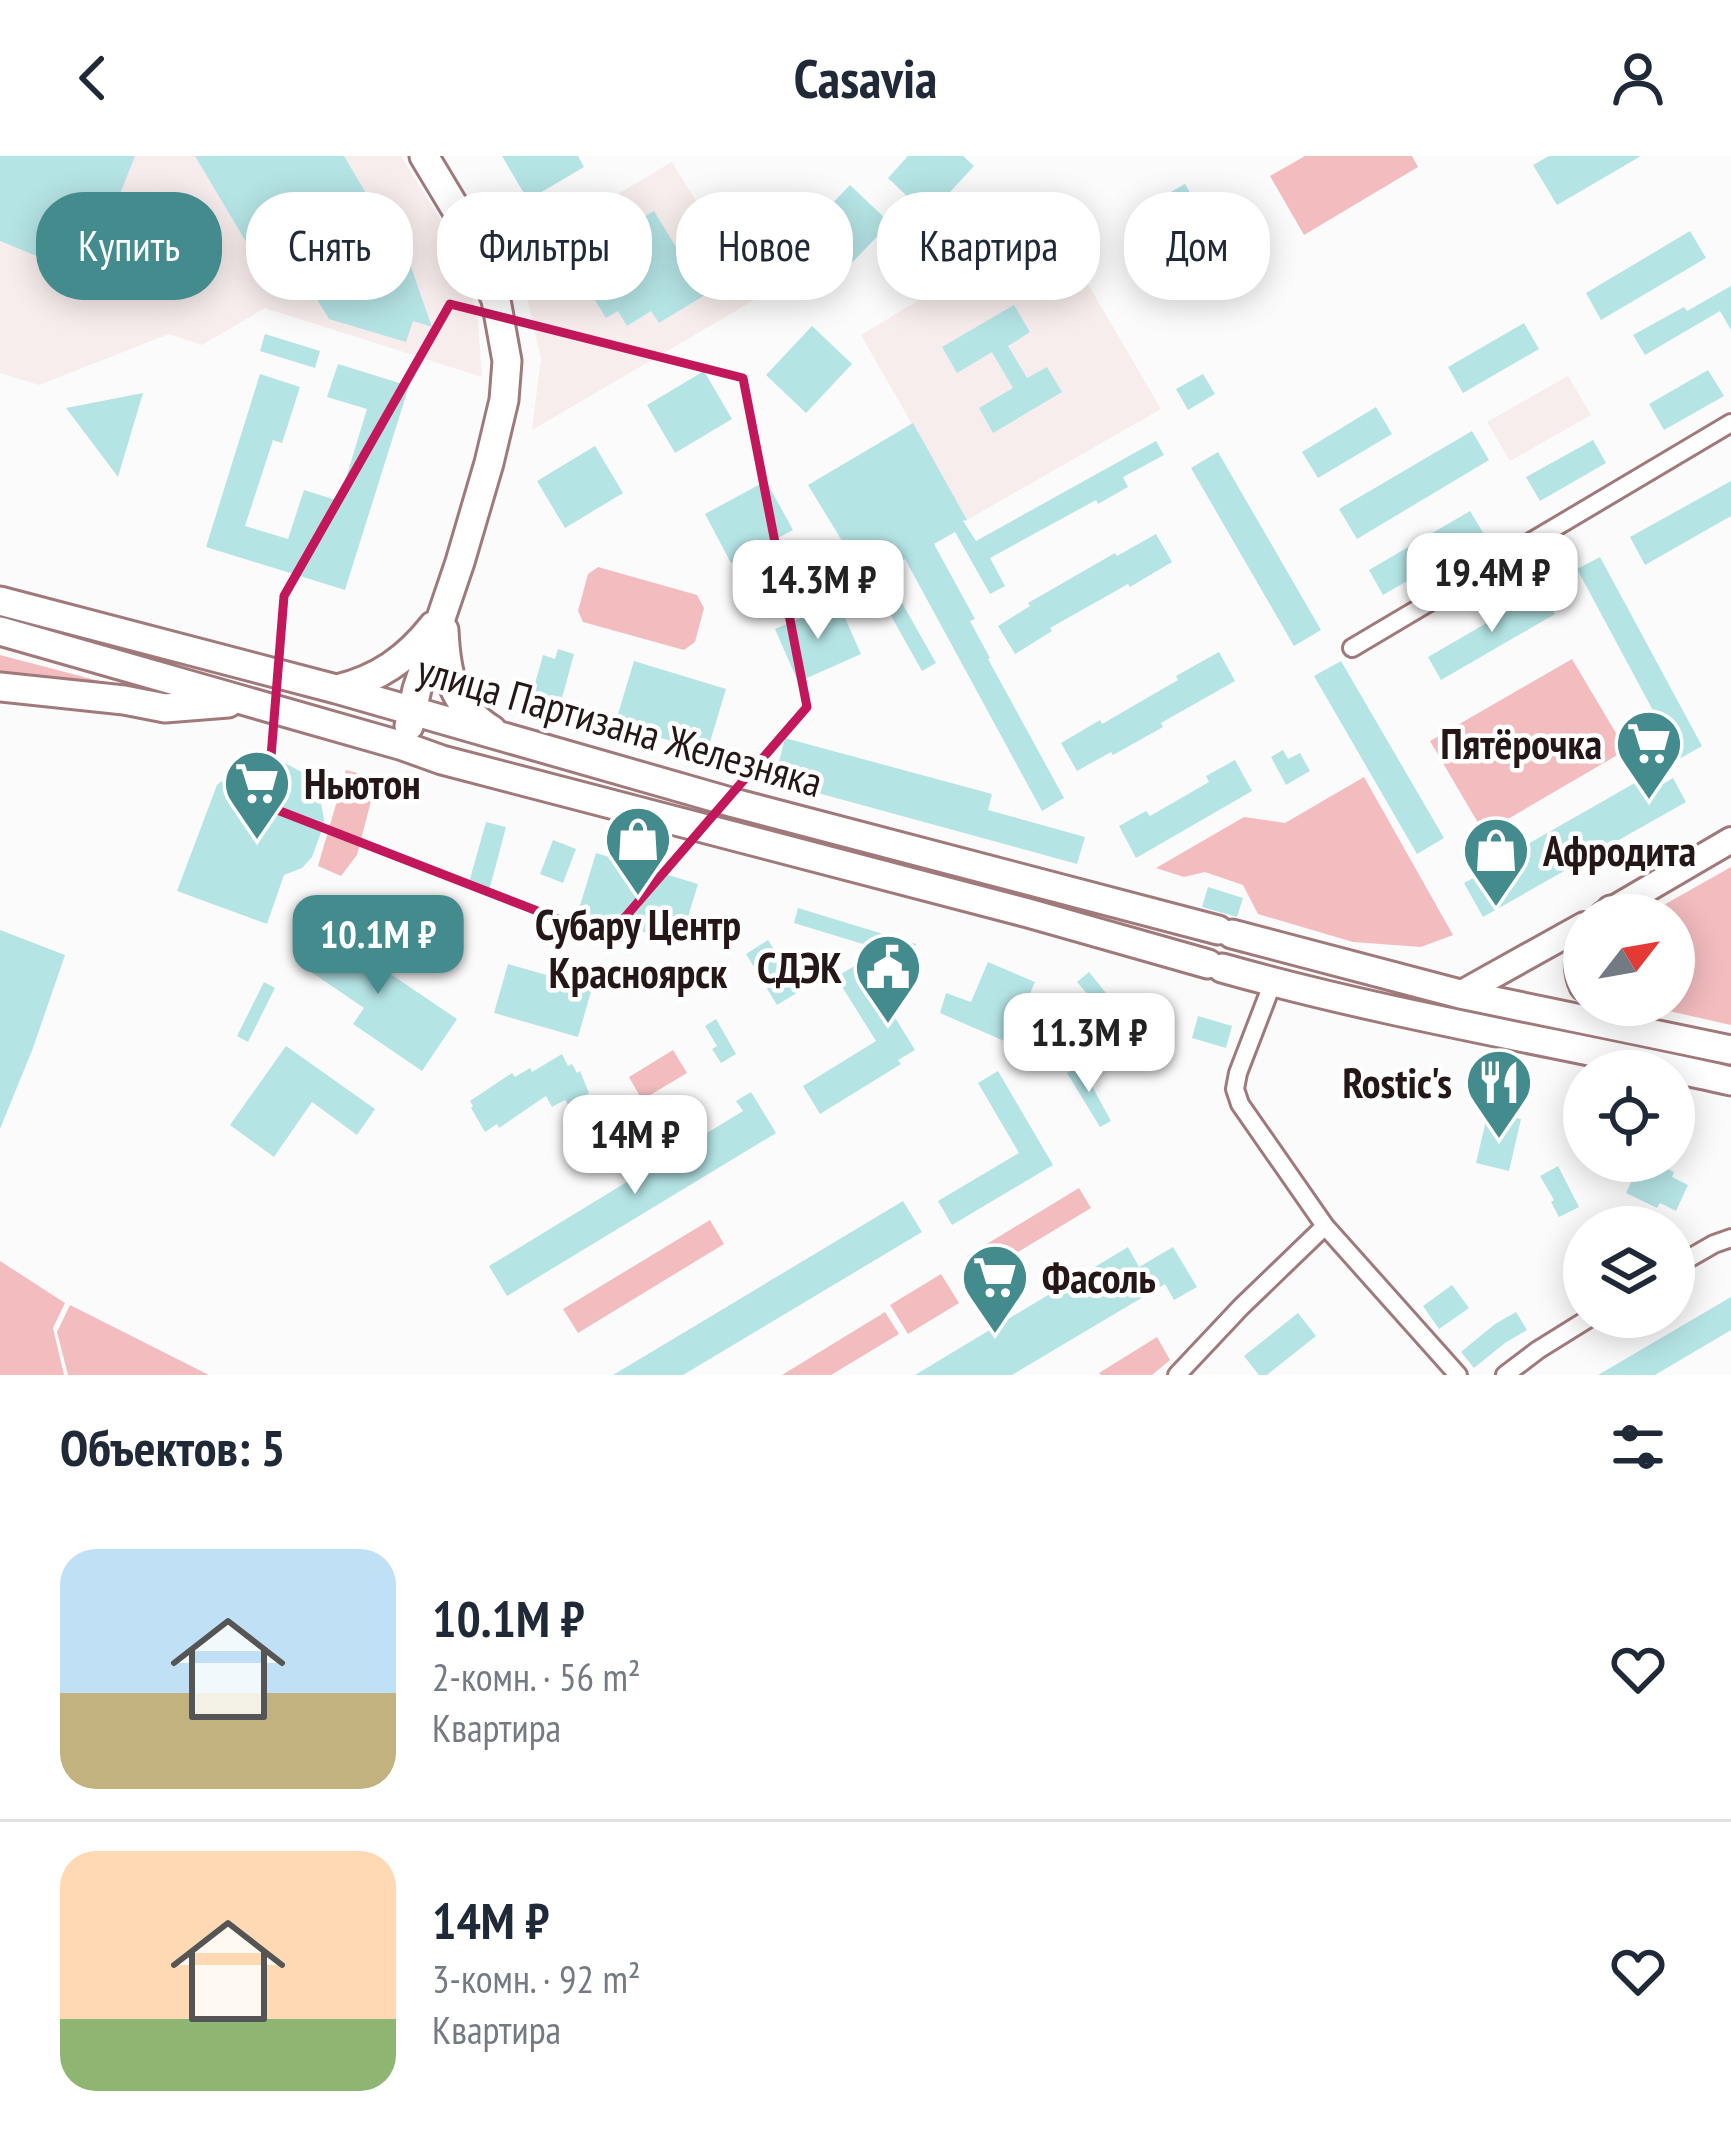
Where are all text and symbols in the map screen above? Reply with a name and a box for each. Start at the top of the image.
text: Casavia [794,43,937,113]
icon: back [60,45,126,111]
icon: person [1605,45,1671,111]
chip: Купить [36,192,222,300]
chip: Снять [246,192,413,300]
chip: Фильтры [437,192,652,300]
chip: Новое [676,192,853,300]
chip: Квартира [877,192,1100,300]
chip: Дом [1124,192,1270,300]
pin: 19.4M ₽ [1381,533,1603,635]
pin: 14.3M ₽ [707,540,929,642]
text: 19.4M ₽ [1434,546,1550,597]
text: 14.3M ₽ [760,553,876,604]
street label: улица Партизана Железняка [411,641,829,809]
supermarket icon: Пятёрочка [1614,708,1684,802]
place label: Пятёрочка [1440,716,1602,771]
supermarket icon: Ньютон [222,748,292,842]
place label: Ньютон [304,756,421,811]
shop icon: Субару Центр Красноярск [603,804,673,898]
shop icon: Афродита [1461,815,1531,909]
place label: Афродита [1542,823,1696,878]
north arrow [1563,894,1695,1026]
map controls [1563,894,1695,1338]
pin: 10.1M ₽ [267,895,489,997]
place label: Субару Центр Красноярск [535,897,741,1000]
text: 10.1M ₽ [320,908,436,959]
public building icon: СДЭК [853,932,923,1026]
place label: СДЭК [757,940,842,995]
pin: 11.3M ₽ [978,993,1200,1095]
text: 11.3M ₽ [1031,1006,1147,1057]
restaurant icon: Rostic's [1464,1047,1534,1141]
button: locate [1563,1050,1695,1182]
place label: Rostic's [1342,1055,1452,1110]
pin: 14M ₽ [551,1095,719,1197]
text: 14M ₽ [590,1108,680,1159]
button: layers [1563,1206,1695,1338]
supermarket icon: Фасоль [960,1242,1030,1336]
place label: Фасоль [1042,1250,1156,1305]
text: Объектов: 5 [60,1414,285,1480]
icon: filters [1605,1414,1671,1480]
text: 10.1M ₽ [432,1585,585,1651]
icon: home [156,1597,300,1741]
icon: heart [1605,1636,1671,1702]
text: 2-комн. · 56 m² [432,1651,641,1702]
text: Квартира [432,1702,561,1753]
text: 14M ₽ [432,1887,549,1953]
icon: home [156,1899,300,2043]
icon: heart [1605,1938,1671,2004]
text: 3-комн. · 92 m² [432,1953,641,2004]
text: Квартира [432,2004,561,2055]

